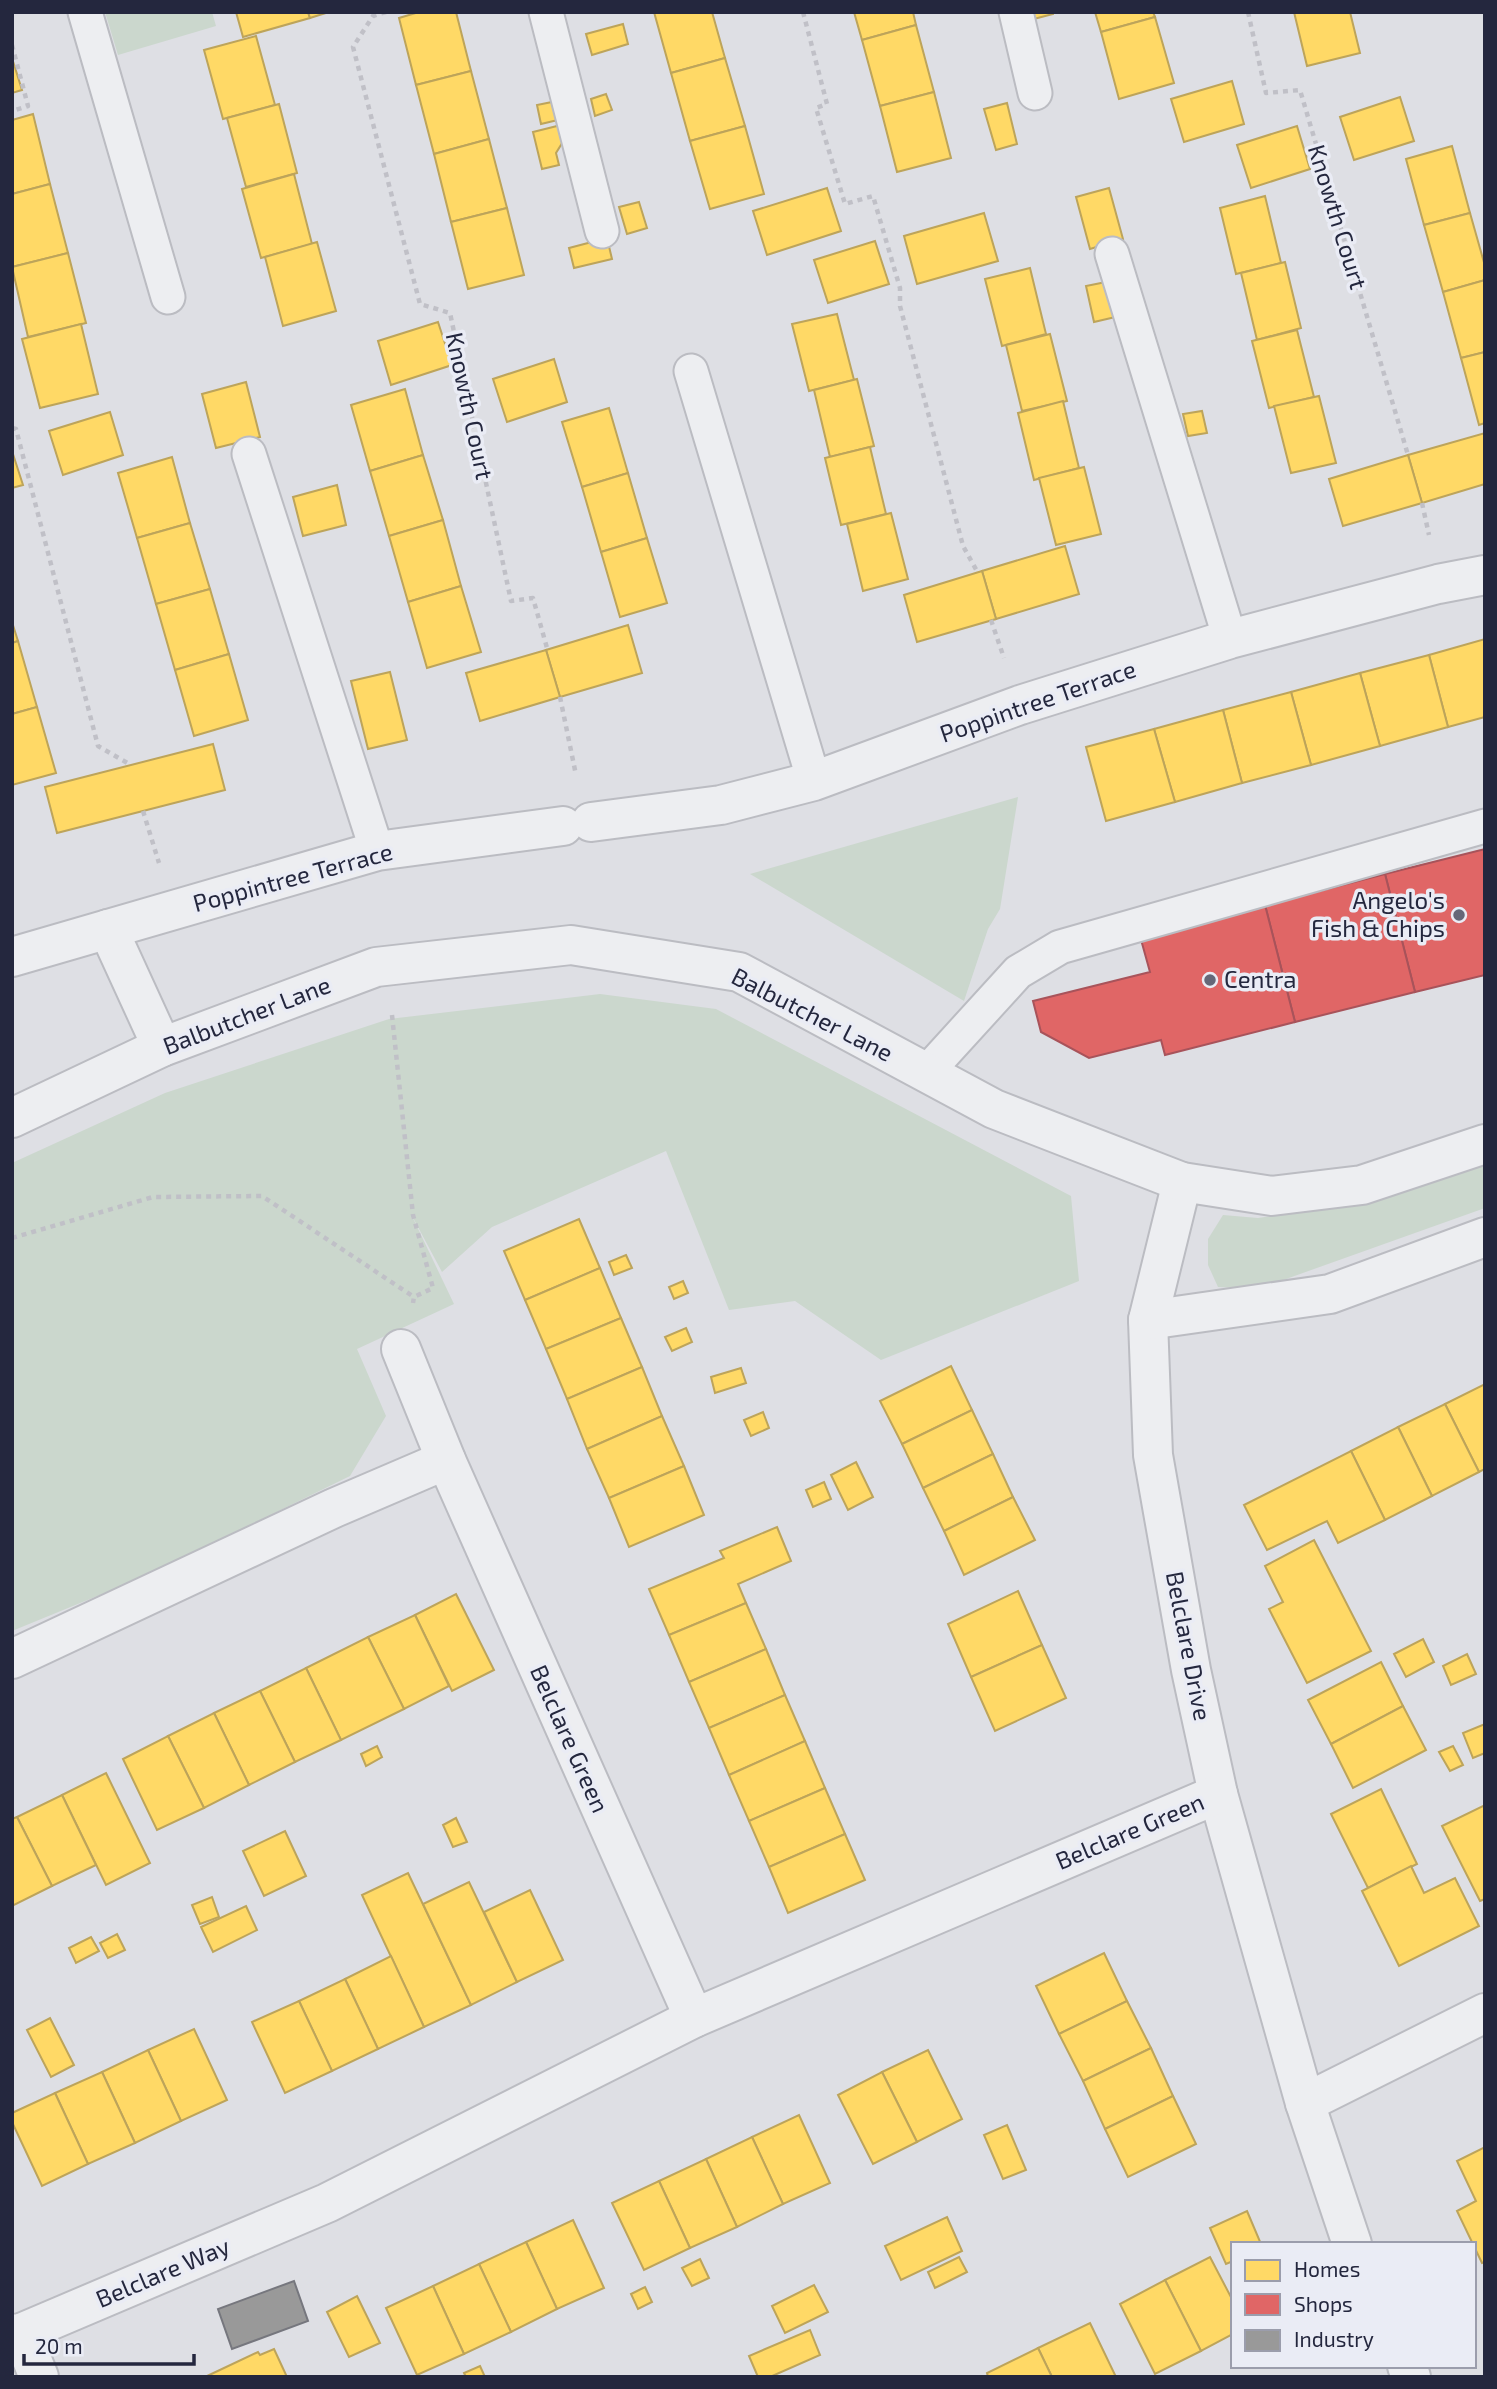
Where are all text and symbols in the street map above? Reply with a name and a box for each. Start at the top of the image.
street label: Knowth Court [1303,141,1374,292]
street label: Knowth Court [441,329,500,482]
street label: Poppintree Terrace [936,653,1139,748]
street label: Poppintree Terrace [190,836,396,917]
place label: Angelo's Fish & Chips [1311,885,1445,942]
marker: Angelo's Fish & Chips [1451,907,1467,923]
street label: Balbutcher Lane [727,961,898,1067]
place label: Centra [1224,964,1296,993]
street label: Balbutcher Lane [159,969,334,1060]
marker: Centra [1202,972,1218,988]
street label: Belclare Drive [1161,1569,1218,1723]
street label: Belclare Green [525,1660,616,1817]
street label: Belclare Green [1051,1786,1208,1875]
street label: Belclare Way [91,2230,234,2313]
legend [1231,2242,1476,2368]
text: Homes [1294,2256,1360,2281]
text: Shops [1294,2291,1353,2316]
scale bar [24,2322,194,2366]
text: Industry [1294,2326,1374,2351]
text: 20 m [35,2333,83,2358]

